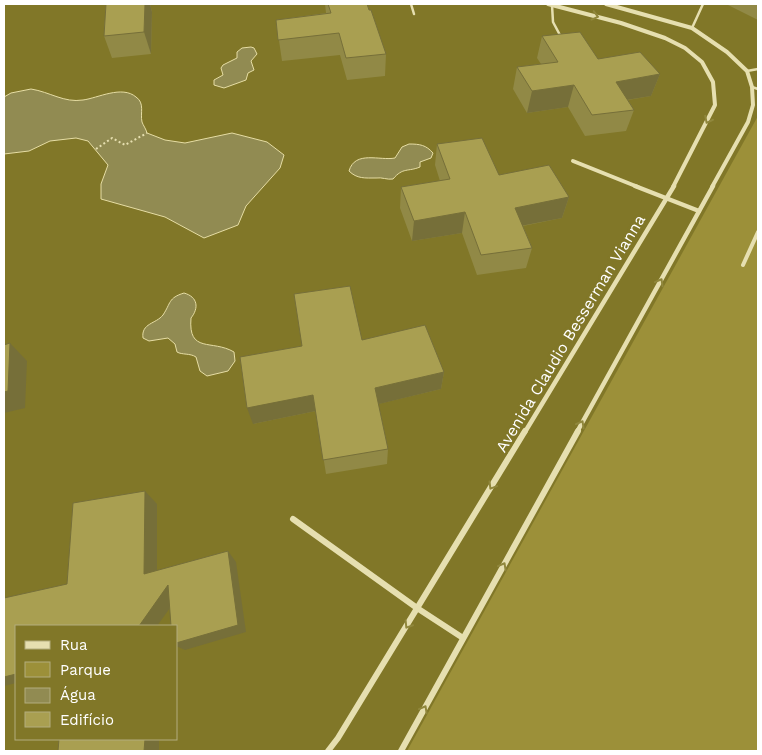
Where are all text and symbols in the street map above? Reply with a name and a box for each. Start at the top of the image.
one-way arrow [591,10,600,21]
one-way arrow [704,115,714,124]
street label: Avenida Claudio Besserman Vianna [492,211,649,456]
one-way arrow [654,278,664,287]
one-way arrow [575,420,585,429]
one-way arrow [489,480,499,489]
one-way arrow [496,563,506,572]
one-way arrow [404,619,414,628]
legend [15,625,178,740]
text: Rua [60,636,88,654]
text: Parque [60,661,111,679]
text: Água [60,686,96,704]
one-way arrow [418,705,428,714]
text: Edifício [60,711,114,729]

